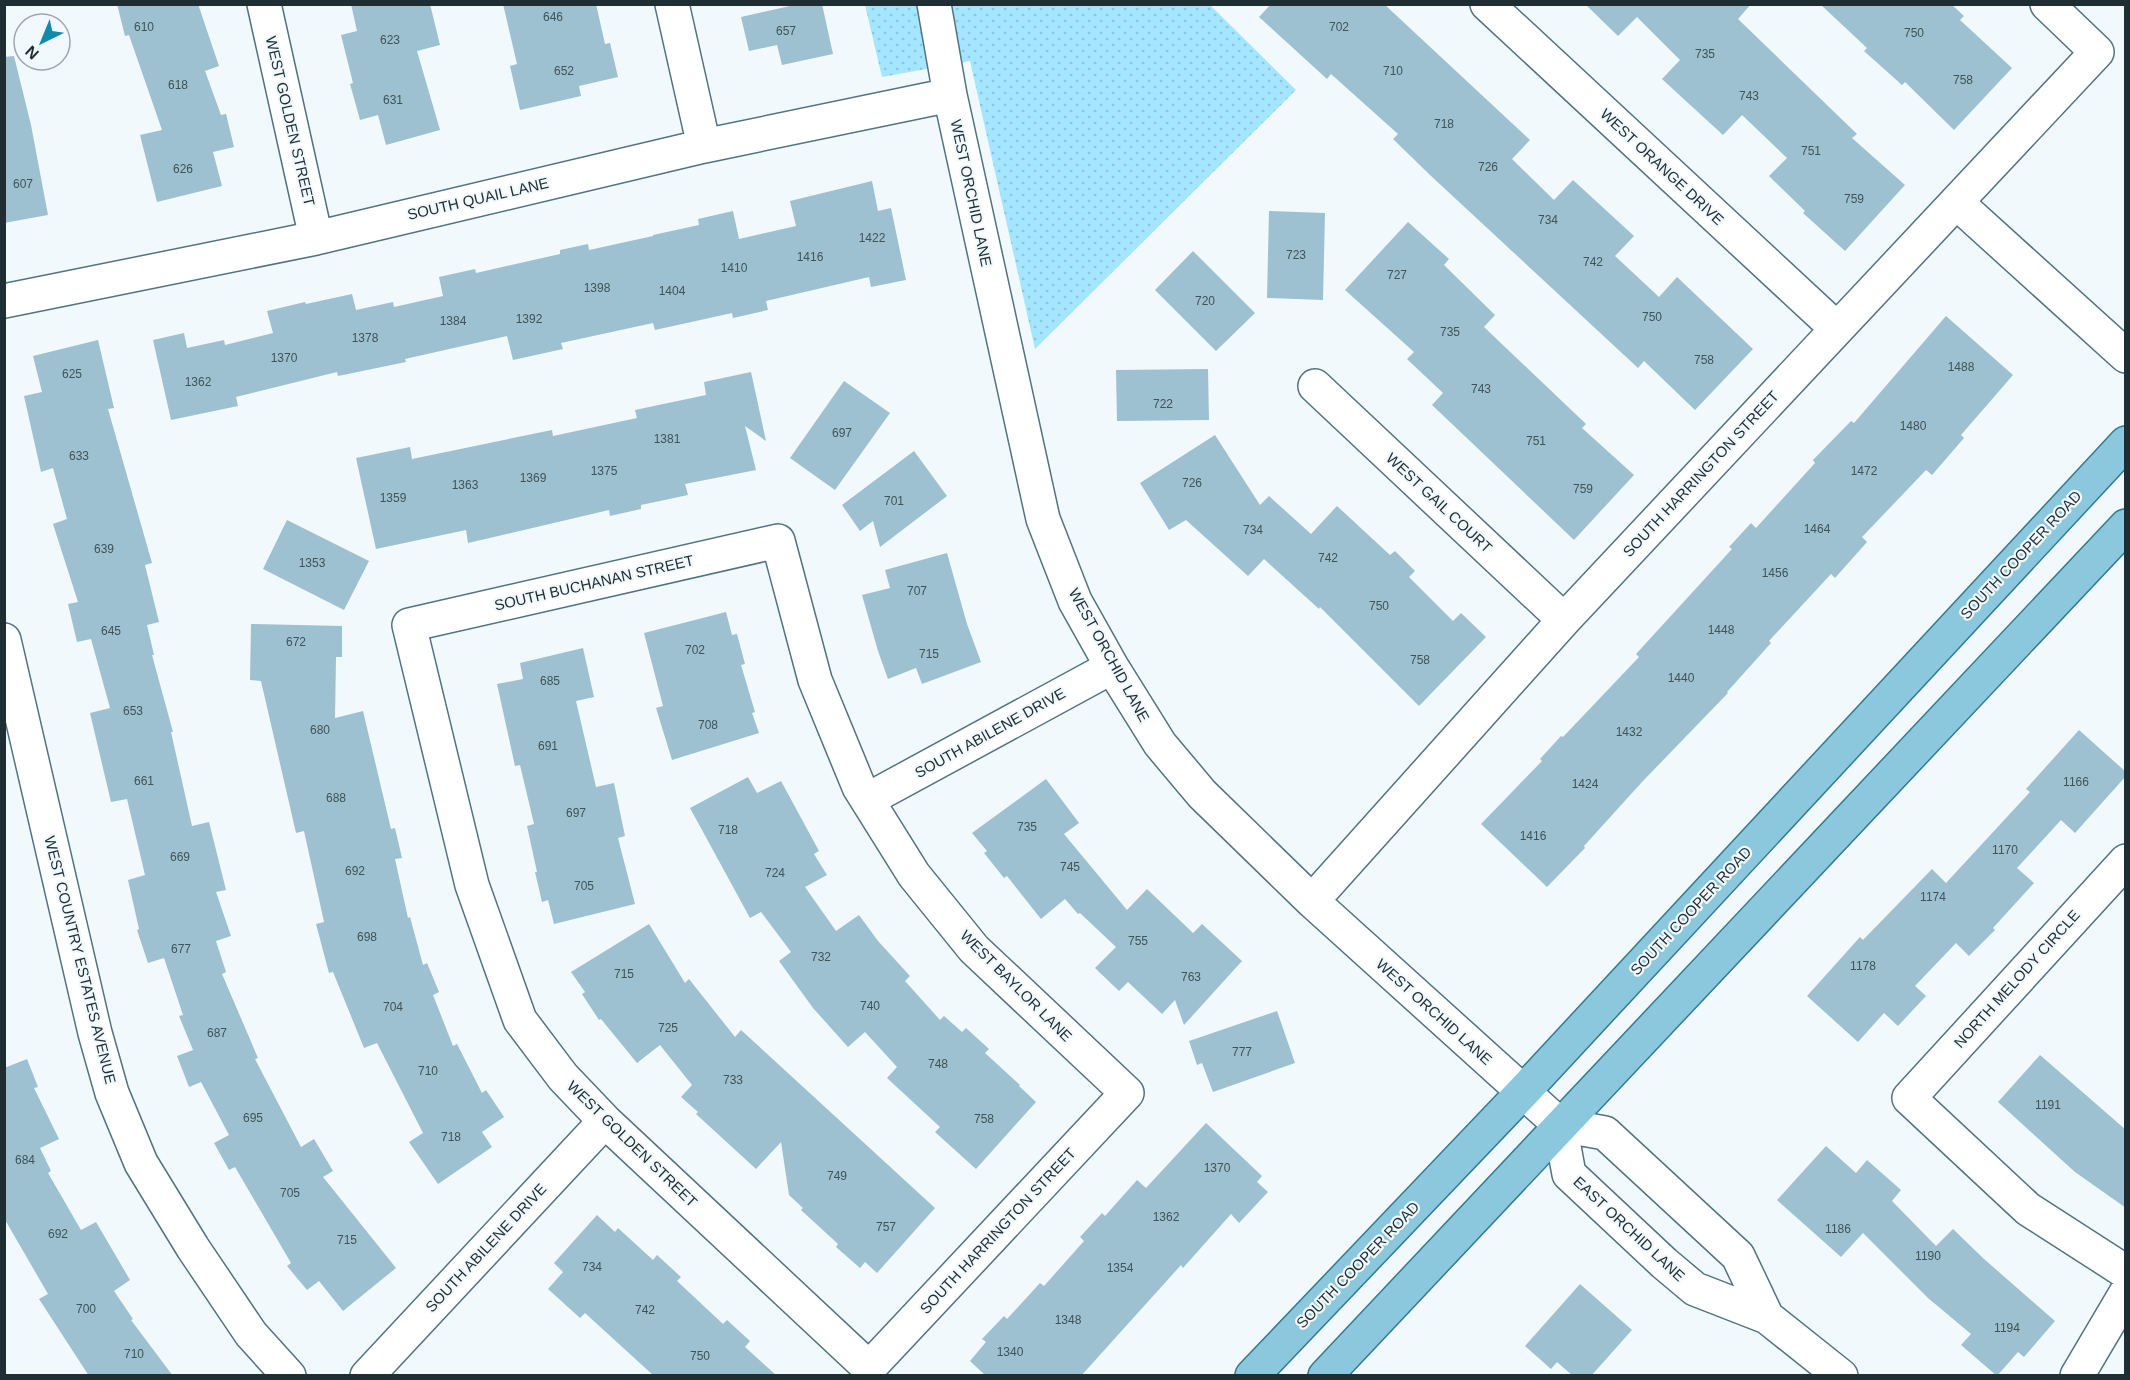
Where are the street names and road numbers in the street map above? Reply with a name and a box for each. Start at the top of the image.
street label: WEST GOLDEN STREET [263,34,318,208]
street label: WEST ORANGE DRIVE [1597,105,1727,228]
street label: WEST ORCHID LANE [948,118,995,268]
street label: SOUTH QUAIL LANE [406,174,550,223]
street label: SOUTH HARRINGTON STREET [1619,387,1782,560]
street label: WEST GAIL COURT [1383,449,1496,556]
street label: SOUTH COOPER ROAD [1957,487,2085,622]
street label: SOUTH BUCHANAN STREET [492,551,695,614]
street label: WEST ORCHID LANE [1066,585,1153,724]
street label: SOUTH ABILENE DRIVE [912,684,1068,781]
street label: WEST COUNTRY ESTATES AVENUE [41,834,120,1086]
street label: SOUTH COOPER ROAD [1627,843,1755,978]
street label: NORTH MELODY CIRCLE [1950,906,2083,1051]
street label: WEST BAYLOR LANE [957,926,1076,1045]
street label: WEST ORCHID LANE [1373,955,1496,1068]
street label: WEST GOLDEN STREET [564,1077,701,1210]
street label: SOUTH HARRINGTON STREET [916,1144,1079,1317]
street label: EAST ORCHID LANE [1570,1173,1688,1284]
street label: SOUTH ABILENE DRIVE [422,1180,550,1315]
street label: SOUTH COOPER ROAD [1293,1198,1423,1331]

